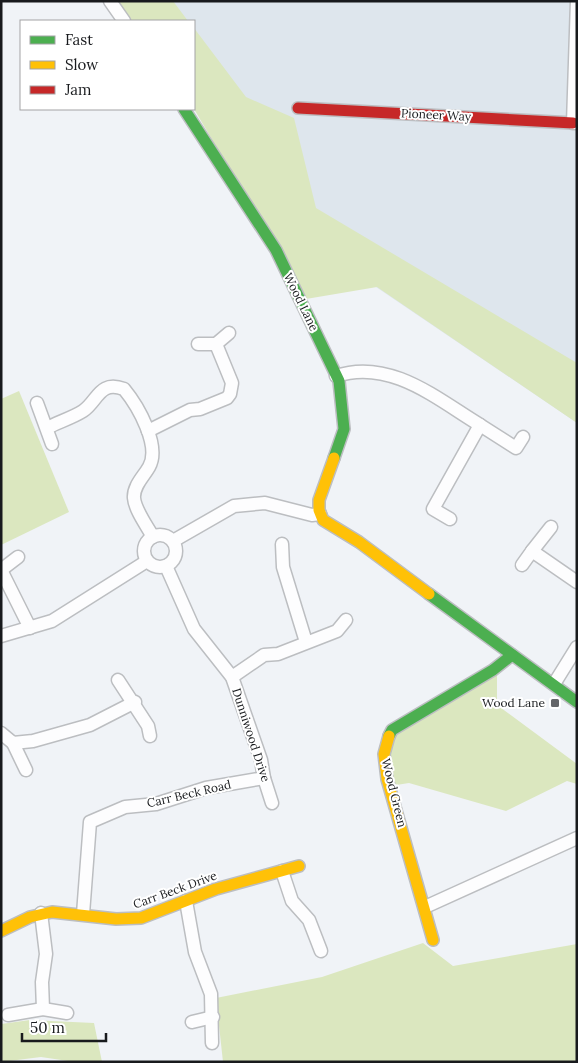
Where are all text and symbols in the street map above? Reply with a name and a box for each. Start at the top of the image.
legend [20,20,195,110]
text: Fast [65,30,93,49]
text: Slow [65,55,98,74]
text: Jam [64,80,92,99]
street label: Pioneer Way [401,105,472,124]
street label: Wood Lane [281,270,322,334]
street label: Dunniwood Drive [229,686,274,784]
place label: Wood Lane [482,695,545,710]
marker: Wood Lane [549,697,561,709]
street label: Wood Green [379,757,410,829]
street label: Carr Beck Road [145,777,232,810]
street label: Carr Beck Drive [131,867,219,912]
scale bar [22,1010,106,1042]
text: 50 m [30,1018,65,1037]

